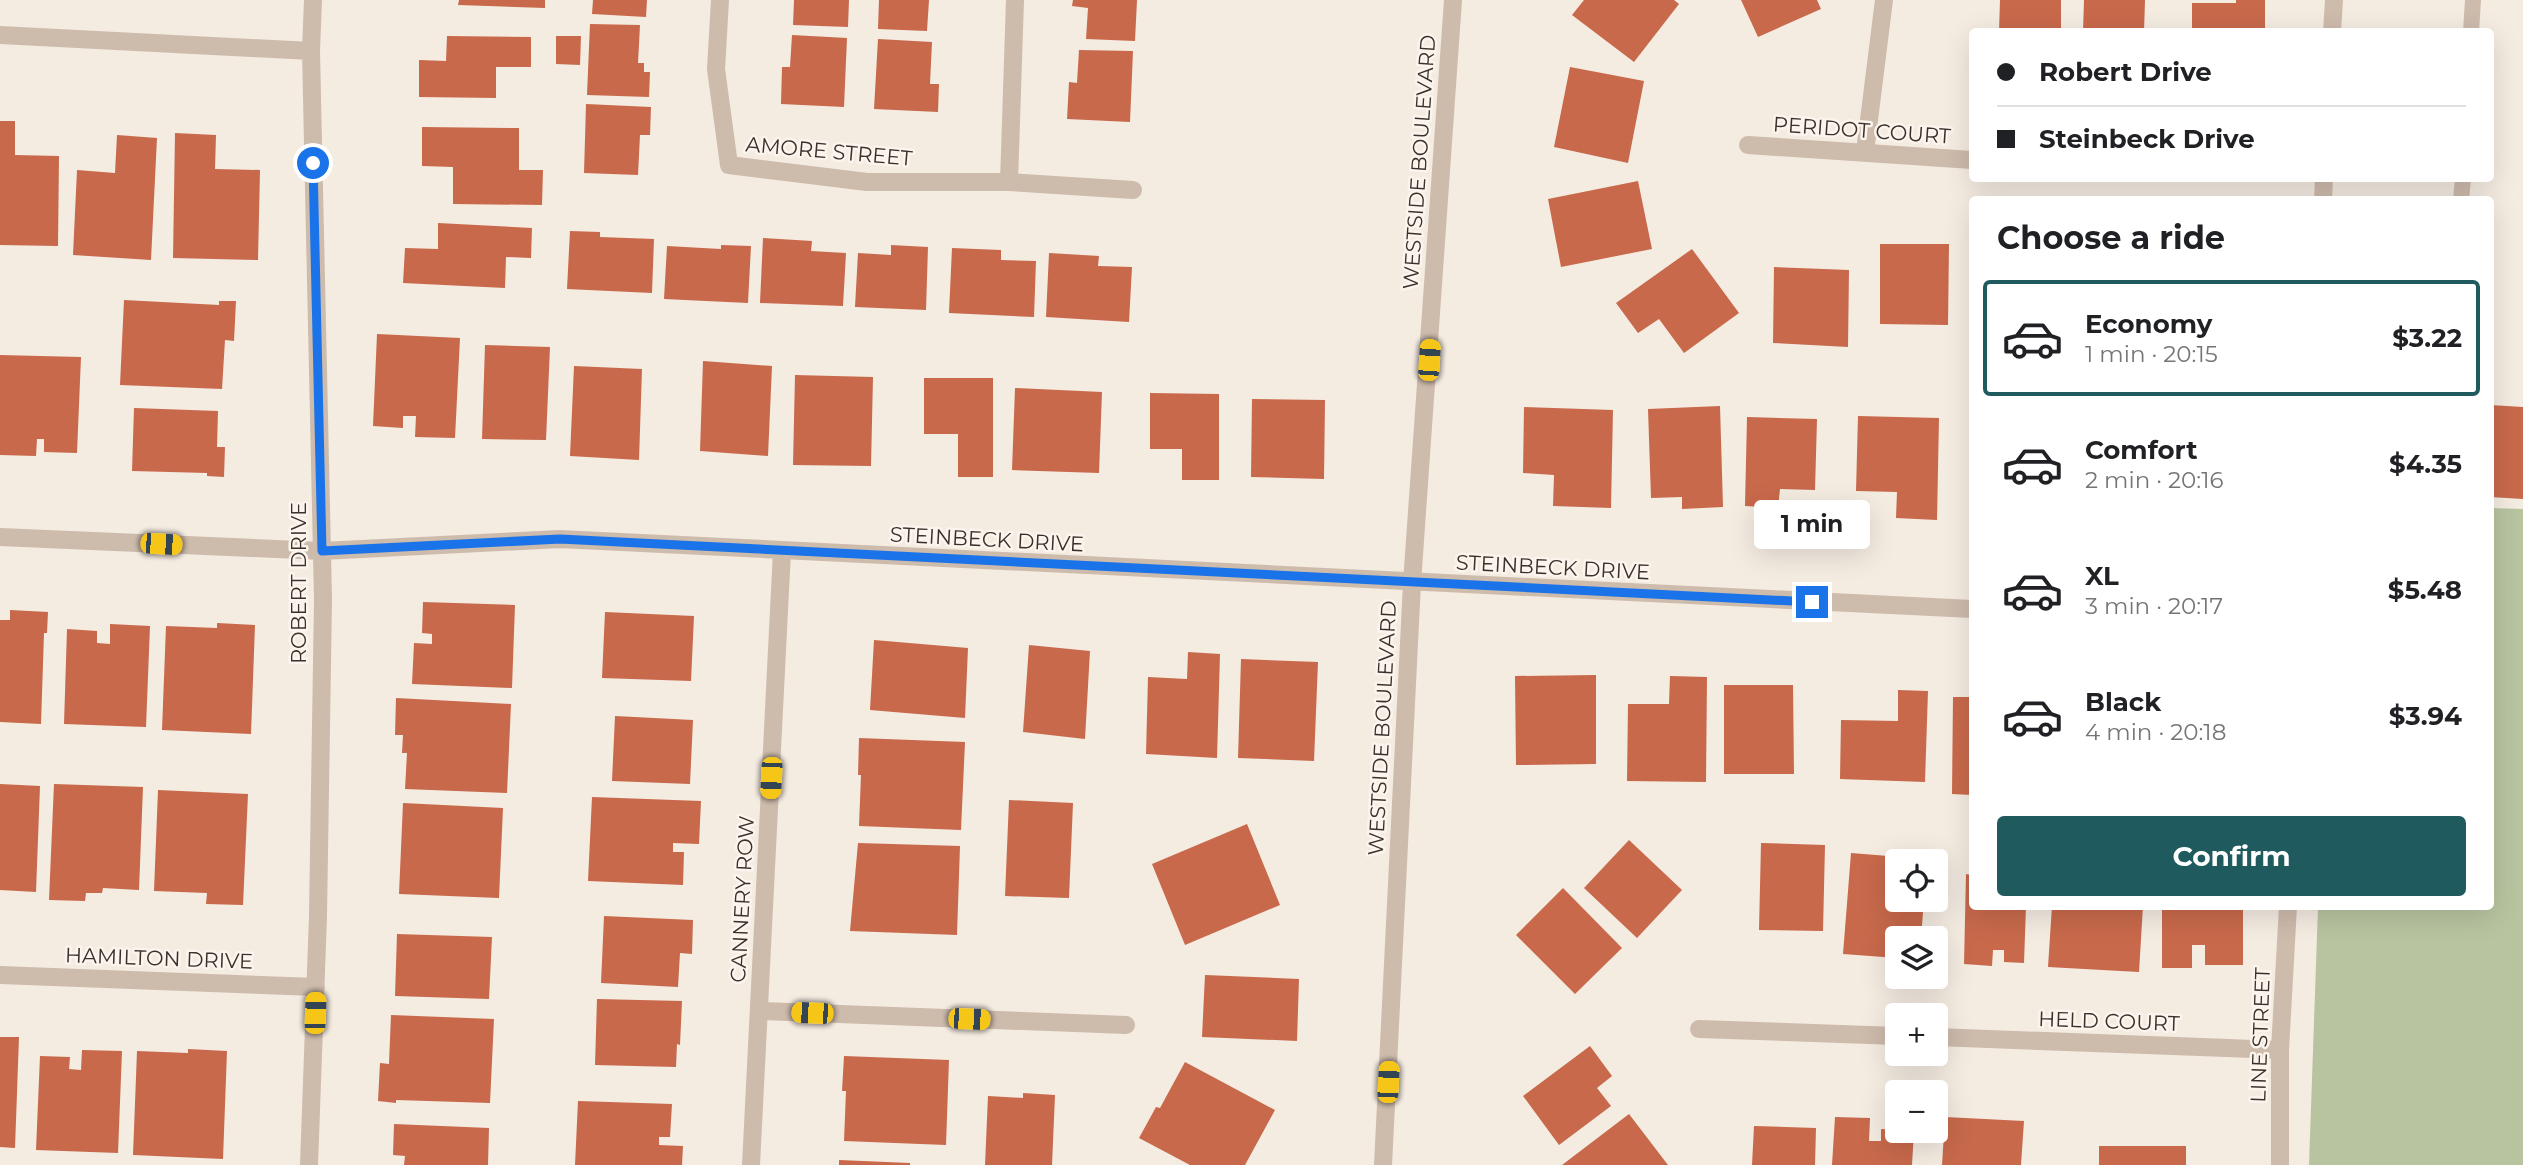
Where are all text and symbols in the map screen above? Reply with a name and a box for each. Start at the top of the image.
street label: WESTSIDE BOULEVARD [1398,34,1440,290]
text: Robert Drive [2039,56,2212,88]
street label: PERIDOT COURT [1772,111,1952,149]
text: Steinbeck Drive [2039,123,2255,155]
street label: AMORE STREET [744,131,914,171]
route start [297,147,329,179]
text: Choose a ride [1997,218,2225,257]
icon: car [2001,307,2064,370]
text: Economy [2085,308,2212,340]
text: $3.22 [2392,322,2462,354]
car [1418,338,1441,382]
text: 1 min · 20:15 [2085,340,2218,368]
icon: car [2001,433,2064,496]
text: Comfort [2085,434,2197,466]
text: $4.35 [2389,448,2462,480]
text: 2 min · 20:16 [2085,466,2224,494]
callout: 1 min [1754,500,1870,550]
street label: ROBERT DRIVE [286,502,311,664]
text: 1 min [1781,510,1843,538]
street label: STEINBECK DRIVE [889,521,1085,557]
car [140,532,183,556]
street label: STEINBECK DRIVE [1455,549,1651,585]
icon: car [2001,559,2064,622]
text: XL [2085,560,2119,592]
text: $5.48 [2388,574,2462,606]
route end [1796,586,1828,618]
text: 3 min · 20:17 [2085,592,2223,620]
street label: WESTSIDE BOULEVARD [1363,600,1401,856]
icon: car [2001,685,2064,748]
text: Black [2085,686,2161,718]
text: $3.94 [2389,700,2462,732]
text: 4 min · 20:18 [2085,718,2226,746]
car [760,756,783,800]
street label: CANNERY ROW [725,815,759,983]
button: Confirm [1997,816,2466,896]
map controls [1885,849,1948,1143]
button: locate [1885,849,1948,912]
button: layers [1885,926,1948,989]
street label: HAMILTON DRIVE [64,942,254,974]
street label: LINE STREET [2245,967,2275,1103]
car [304,992,327,1034]
car [791,1002,834,1024]
button: + [1885,1003,1948,1066]
street label: HELD COURT [2038,1006,2180,1036]
car [948,1008,991,1030]
car [1377,1060,1400,1104]
button: − [1885,1080,1948,1143]

